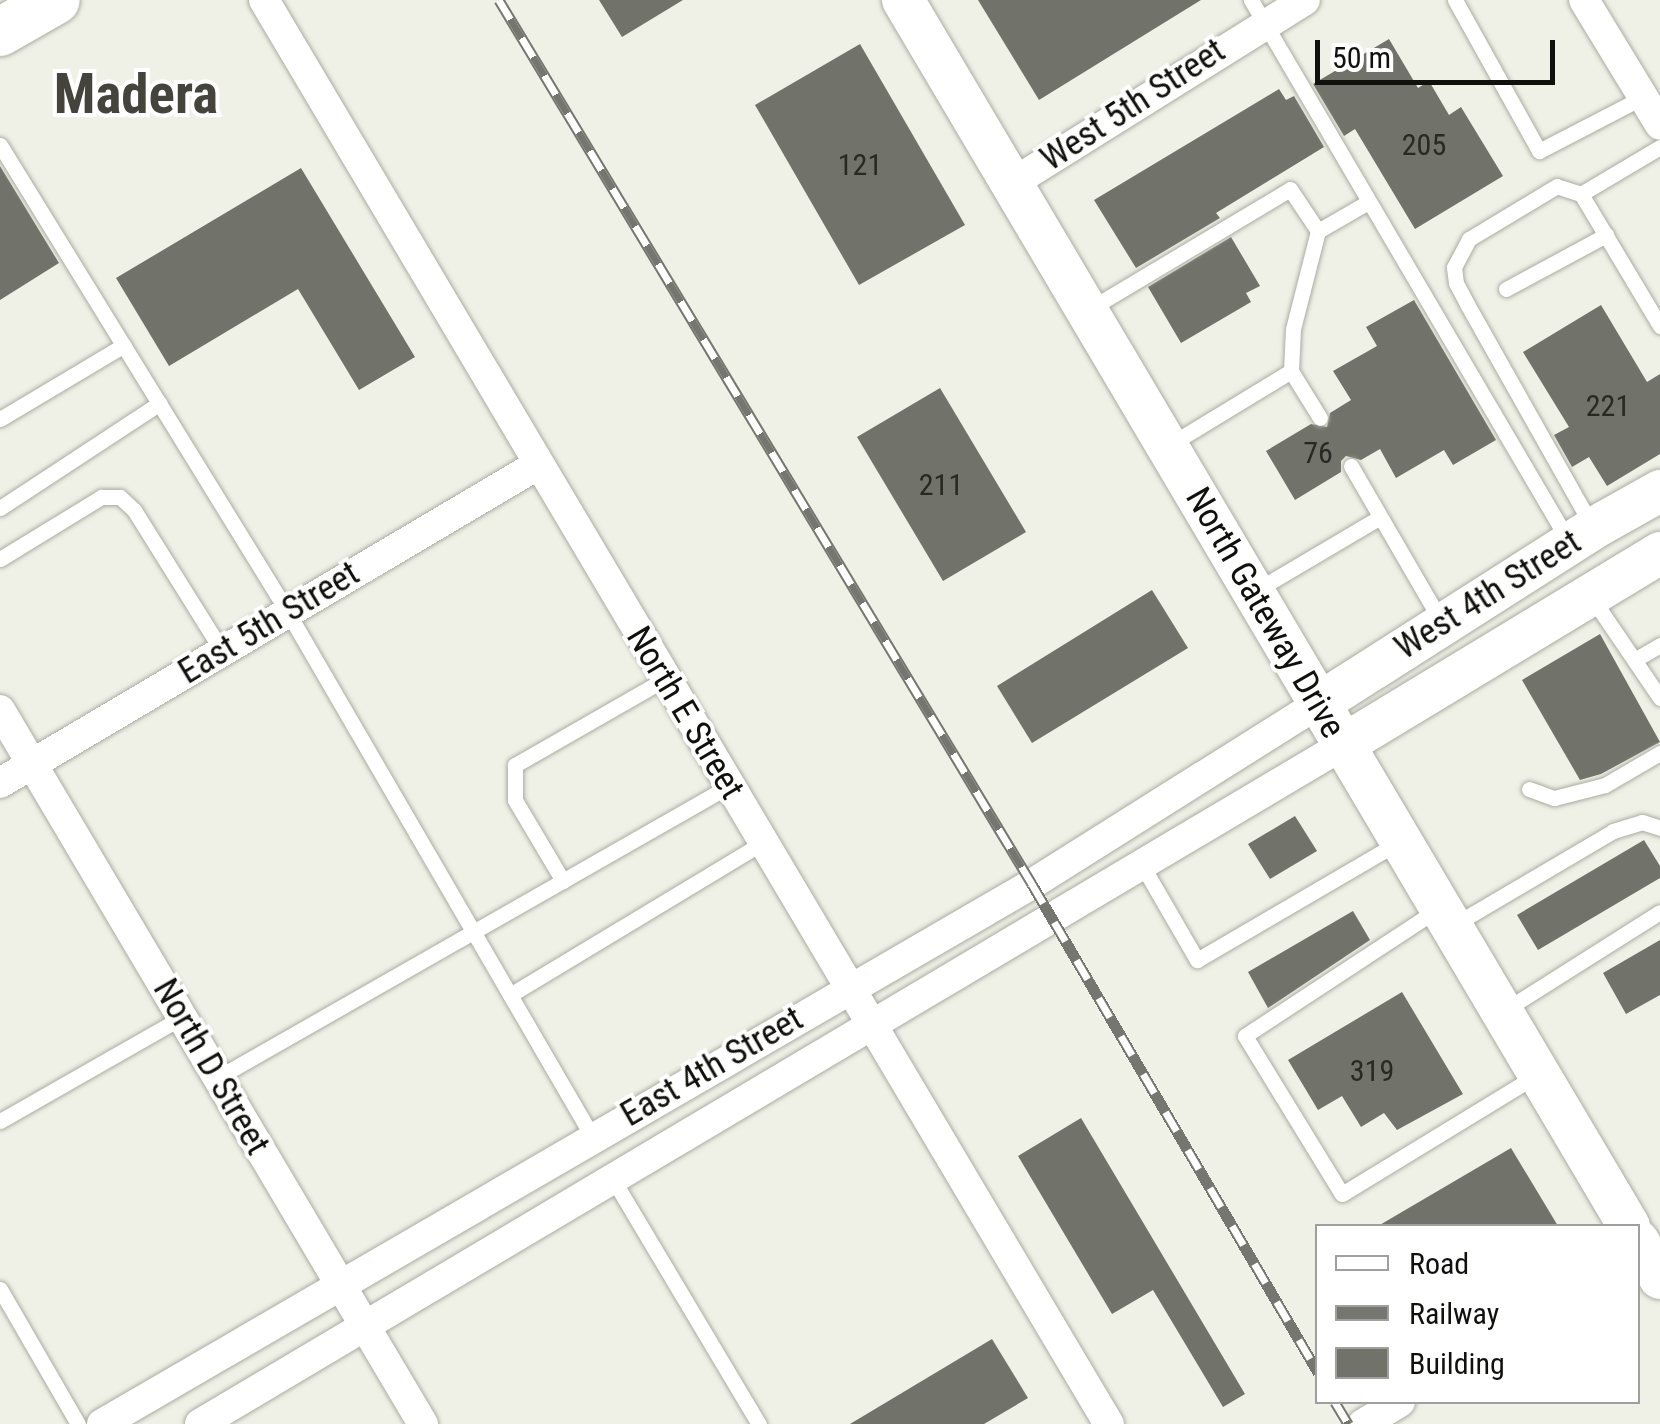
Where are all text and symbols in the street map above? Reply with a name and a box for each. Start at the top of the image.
scale bar [1320,20,1560,82]
street label: West 5th Street [1033,30,1233,180]
text: 50 m [1332,40,1391,75]
district label: Madera [54,62,218,128]
house number: 205 [1402,127,1446,163]
house number: 121 [838,147,882,183]
house number: 221 [1586,388,1630,424]
house number: 76 [1303,435,1333,471]
house number: 211 [919,467,963,503]
street label: North Gateway Drive [1176,480,1354,746]
street label: West 4th Street [1387,521,1589,669]
street label: East 5th Street [171,553,367,693]
street label: North E Street [617,619,753,807]
street label: North D Street [144,972,278,1162]
street label: East 4th Street [614,998,810,1136]
house number: 319 [1350,1053,1394,1089]
legend [1315,1224,1640,1404]
text: Road [1409,1246,1469,1281]
text: Railway [1409,1296,1499,1331]
text: Building [1409,1346,1505,1381]

